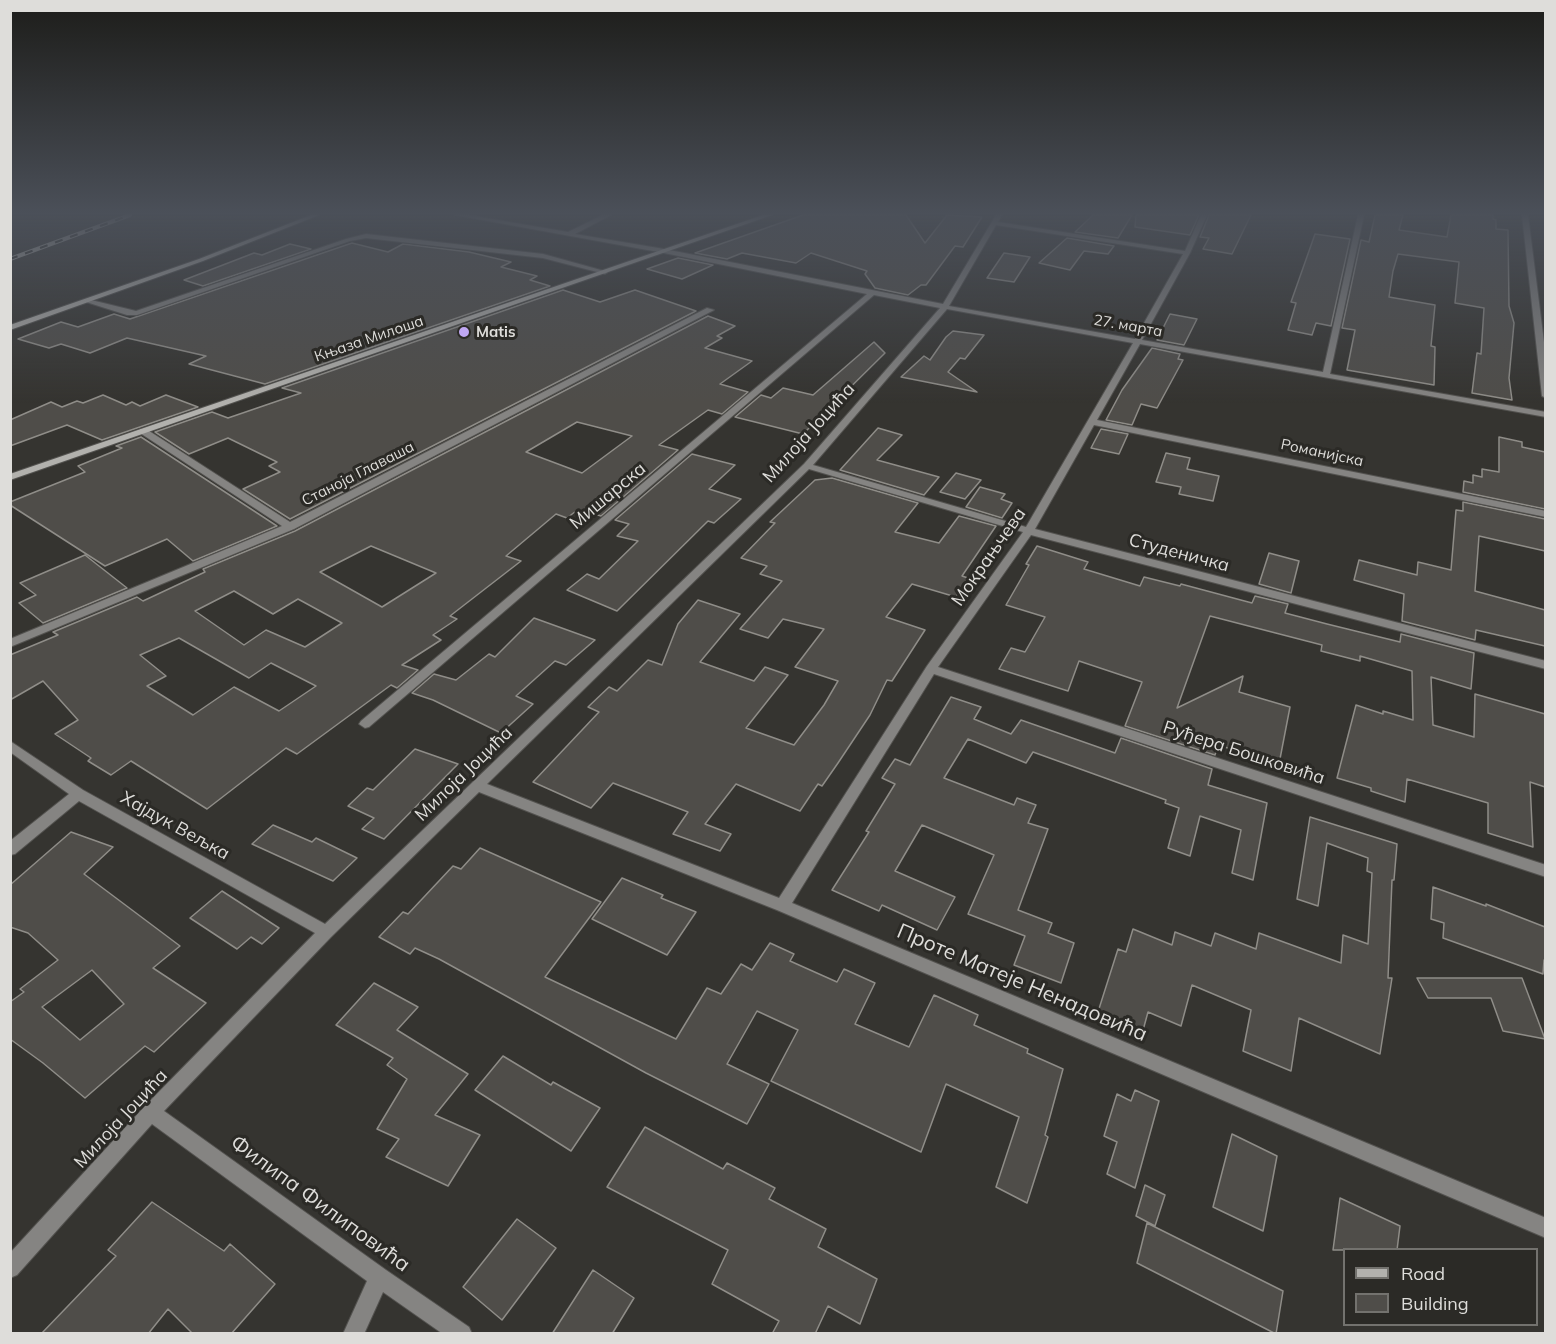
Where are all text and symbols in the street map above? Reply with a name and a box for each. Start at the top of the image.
street label: 27. марта [1092,311,1164,341]
street label: Књаза Милоша [312,312,426,366]
place label: Matis [476,323,515,341]
marker: Matis [457,325,471,339]
street label: Милоја Јоцића [758,379,860,487]
street label: Романијска [1279,435,1365,471]
street label: Станоја Главаша [299,438,417,510]
street label: Мишарска [566,458,650,534]
street label: Мокрањчева [947,504,1031,610]
street label: Студеничка [1126,529,1232,577]
street label: Руђера Бошковића [1160,717,1328,789]
street label: Милоја Јоцића [411,722,517,826]
street label: Хајдук Вељка [117,787,233,865]
street label: Проте Матеје Ненадовића [893,919,1151,1047]
street label: Милоја Јоцића [70,1065,172,1173]
street label: Филипа Филиповића [225,1130,415,1278]
legend [1343,1248,1538,1326]
text: Road [1401,1262,1445,1285]
text: Building [1401,1292,1469,1315]

